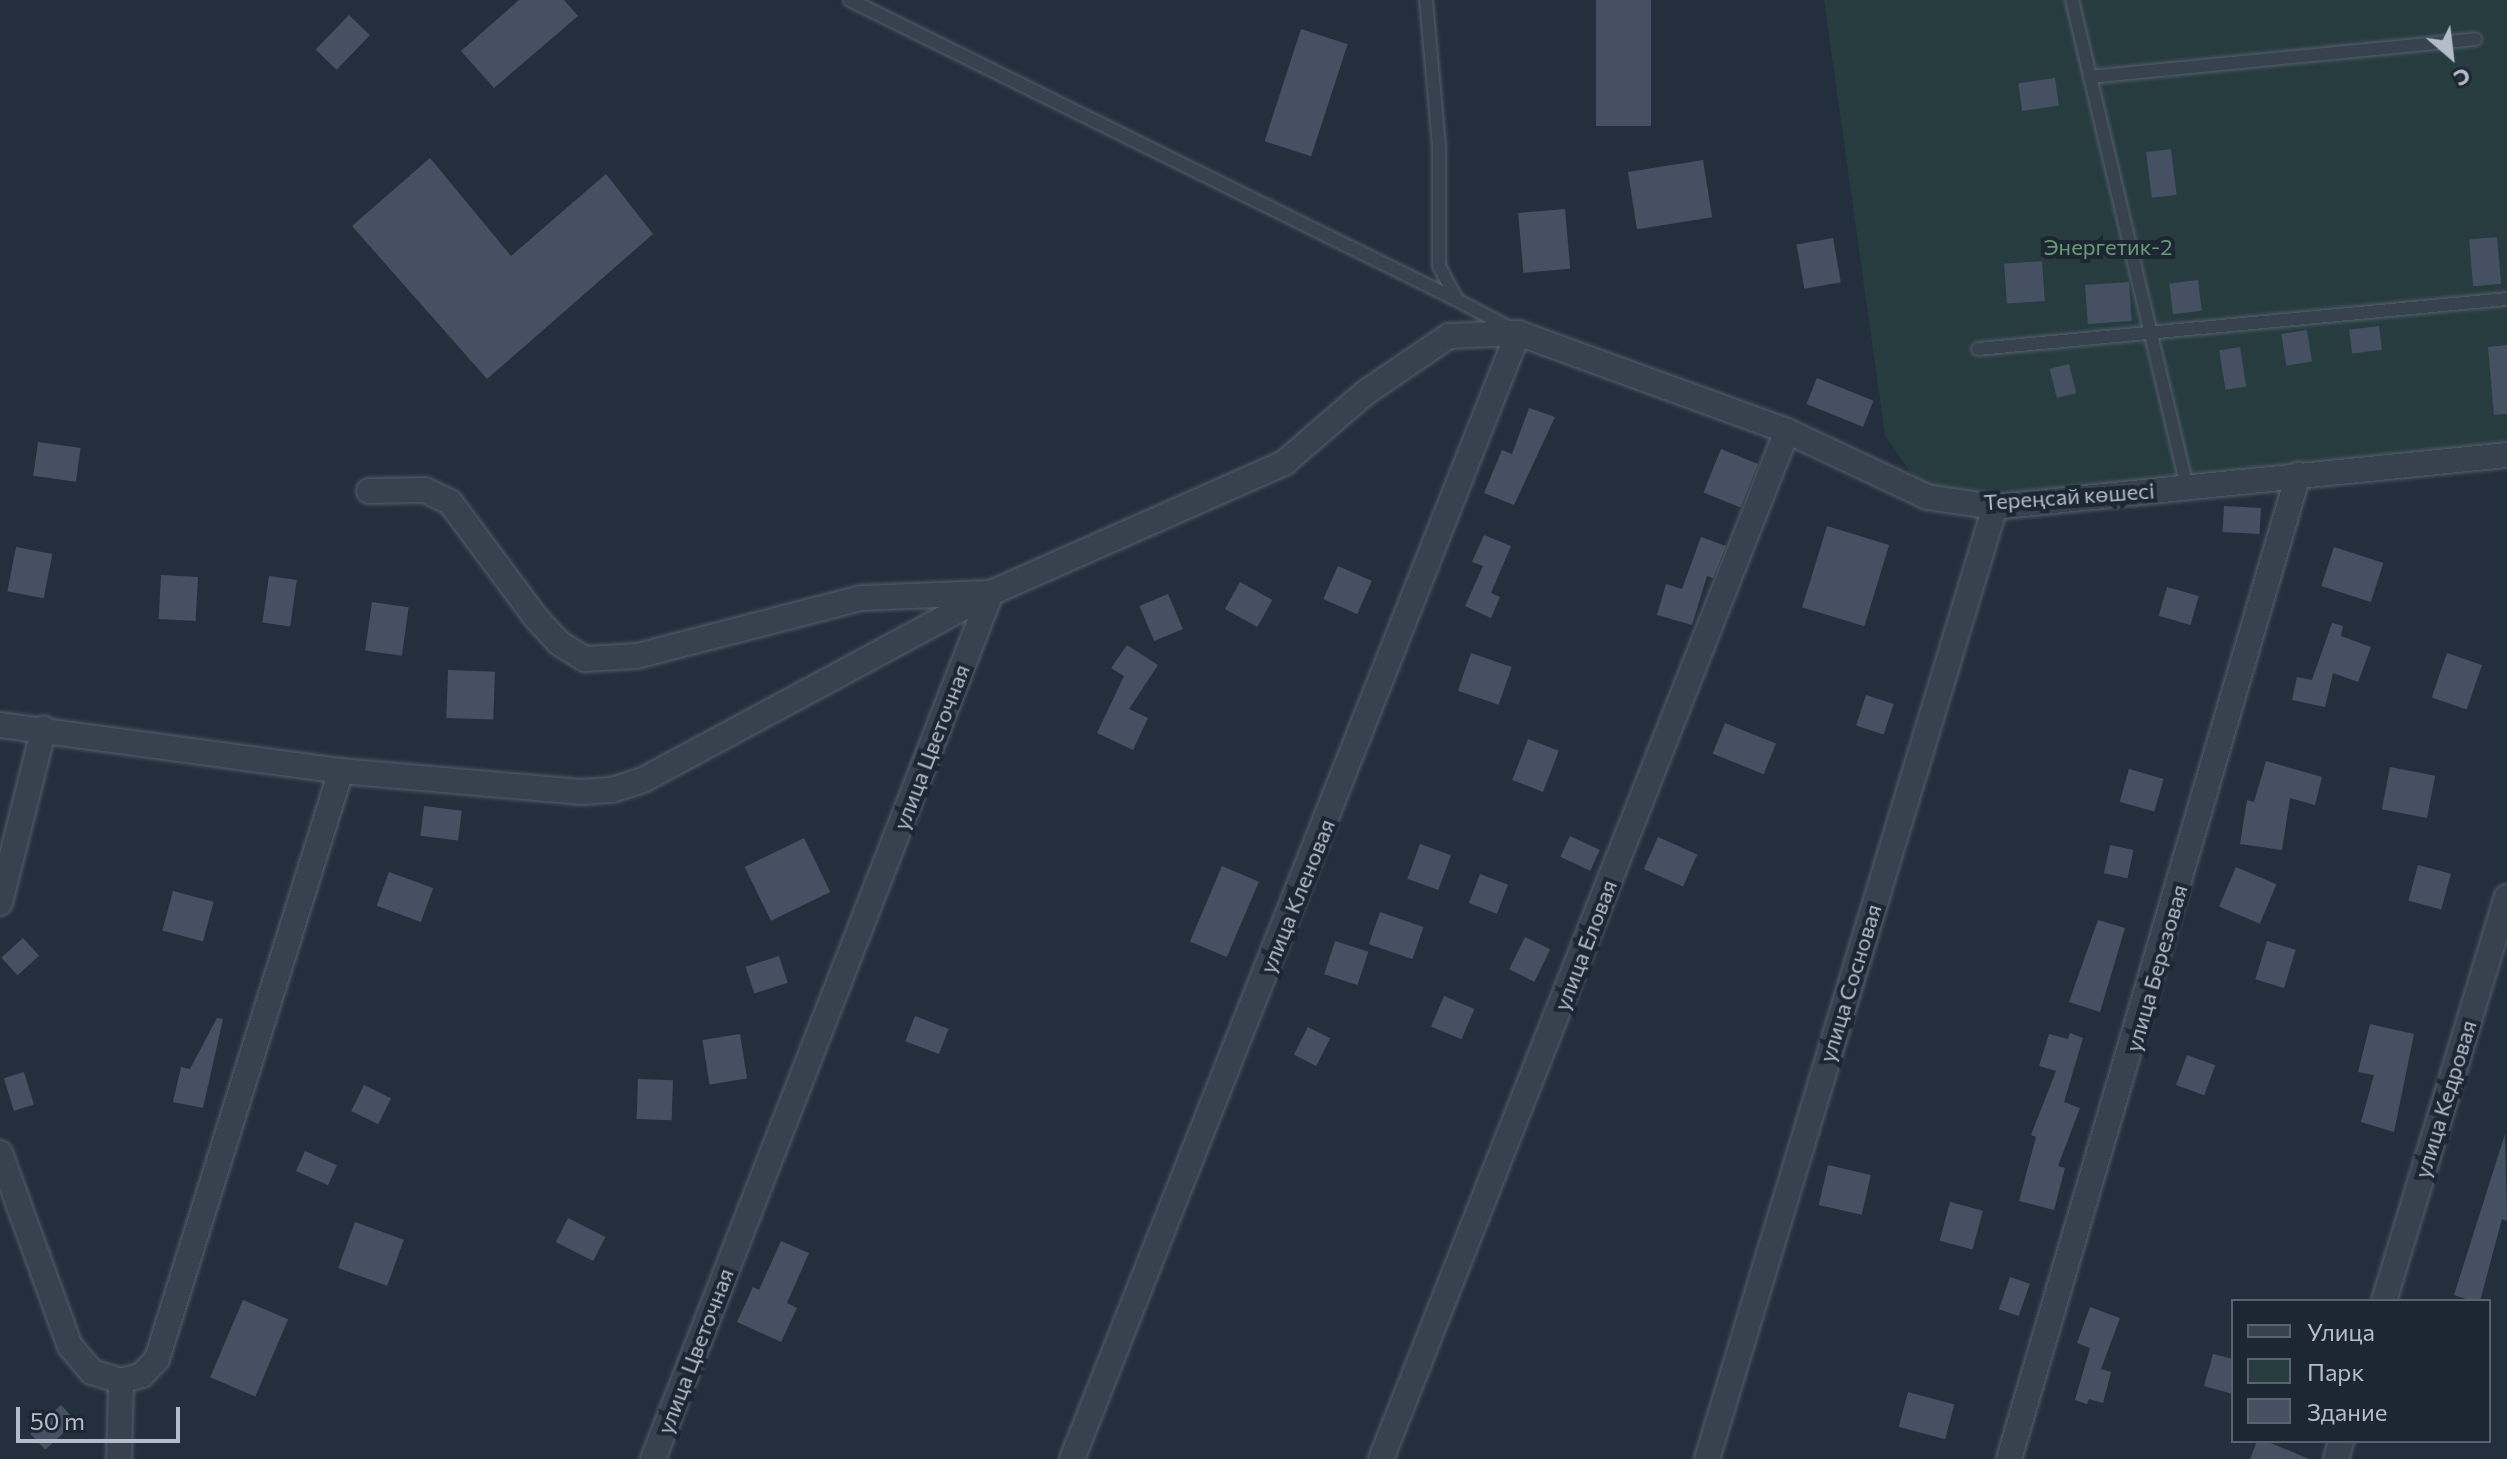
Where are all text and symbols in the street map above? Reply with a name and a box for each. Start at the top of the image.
north arrow [2411,16,2491,96]
text: С [2450,62,2475,93]
park label: Энергетик-2 [2044,234,2172,260]
street label: Тереңсай көшесі [1983,477,2155,515]
street label: улица Цветочная [887,661,975,833]
street label: улица Кленовая [1254,815,1340,977]
street label: улица Еловая [1548,876,1622,1014]
street label: улица Березовая [2120,881,2192,1055]
street label: улица Сосновая [1813,901,1887,1065]
street label: улица Кедровая [2408,1017,2482,1181]
street label: улица Цветочная [651,1265,739,1437]
legend [2231,1299,2491,1443]
text: Улица [2307,1317,2375,1346]
text: Парк [2307,1357,2364,1386]
scale bar [20,1391,184,1441]
text: Здание [2307,1397,2387,1426]
text: 50 m [30,1406,85,1435]

